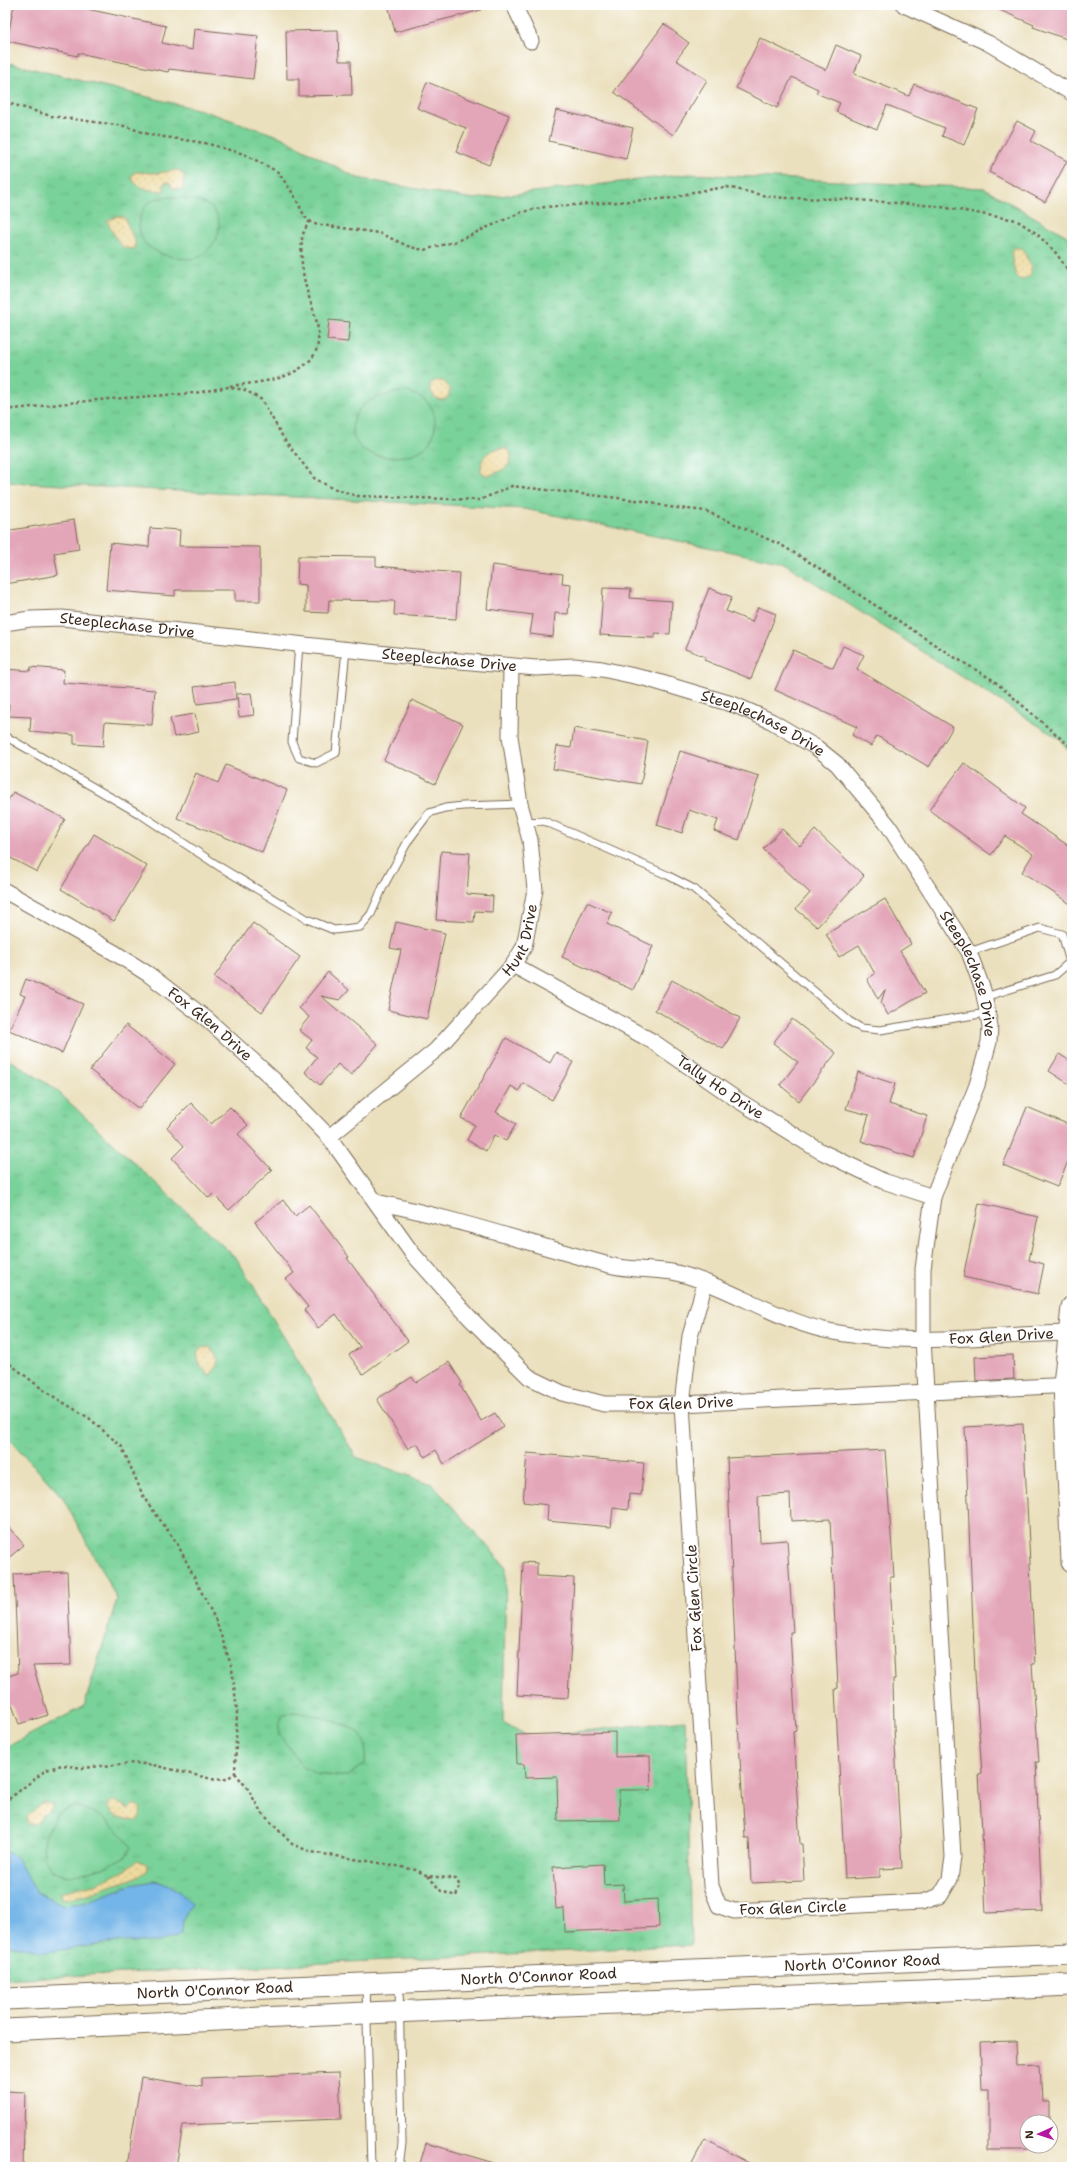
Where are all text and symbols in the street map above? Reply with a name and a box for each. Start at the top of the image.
street label: Steeplechase Drive [59,608,196,643]
street label: Steeplechase Drive [381,643,518,676]
street label: Steeplechase Drive [699,685,830,761]
street label: Hunt Drive [497,902,542,981]
street label: Steeplechase Drive [935,907,1000,1038]
street label: Fox Glen Drive [163,983,257,1065]
street label: Tally Ho Drive [673,1051,768,1124]
street label: Fox Glen Drive [949,1323,1054,1349]
street label: Fox Glen Drive [629,1391,734,1414]
street label: Fox Glen Circle [681,1544,707,1652]
street label: Fox Glen Circle [739,1896,847,1920]
street label: North O'Connor Road [784,1950,941,1976]
street label: North O'Connor Road [460,1963,618,1990]
street label: North O'Connor Road [136,1977,294,2003]
north arrow [1019,2114,1059,2154]
text: N [1022,2129,1037,2139]

